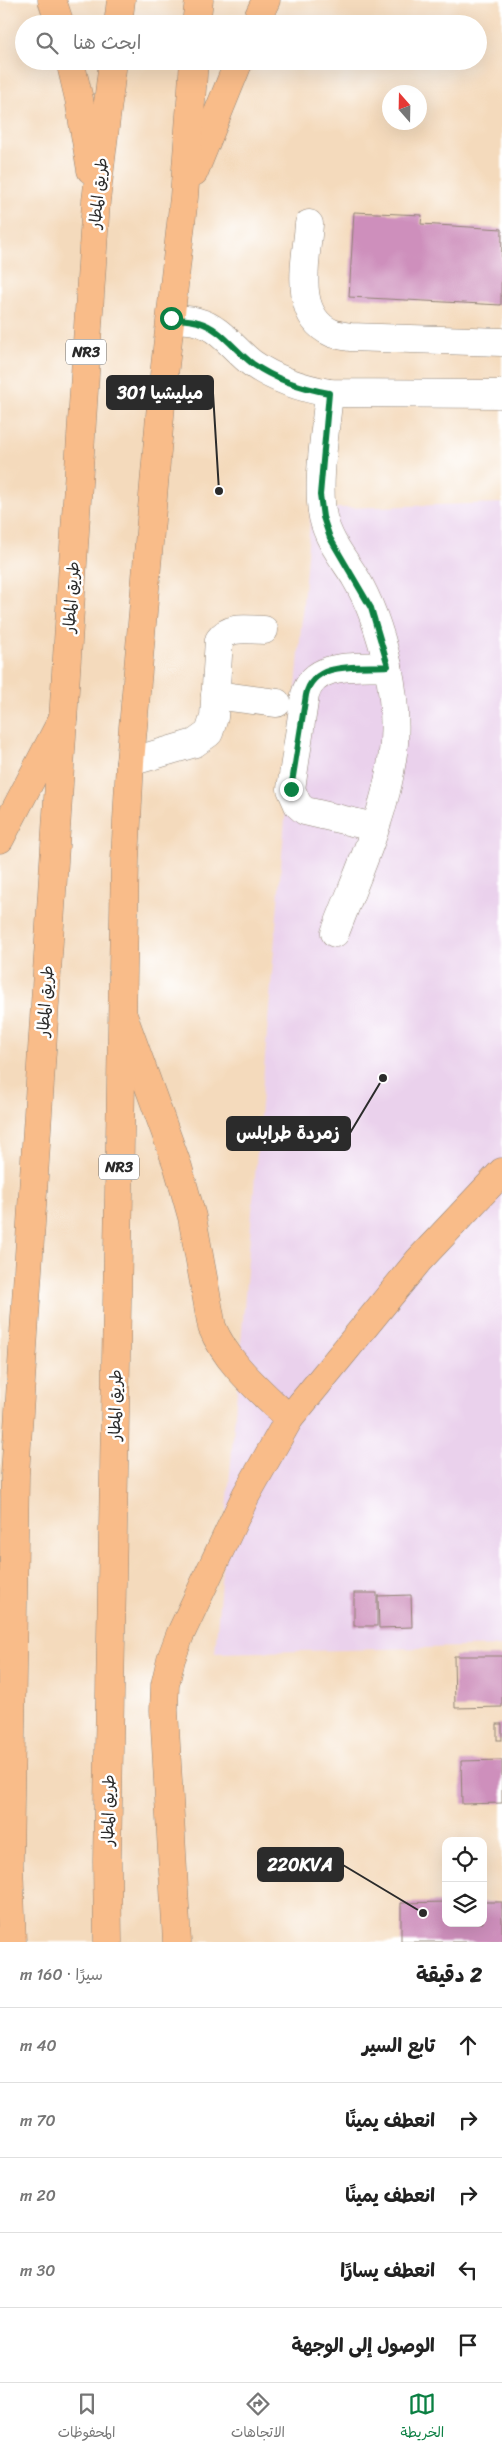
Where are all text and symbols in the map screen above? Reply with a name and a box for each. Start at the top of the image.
search box [15,15,487,70]
text: ابحث هنا [73,26,141,59]
icon: search [33,29,61,57]
north arrow [382,85,427,130]
street label: طريق المطار [80,156,116,232]
route start [160,307,183,330]
road number: NR3 [66,340,106,364]
callout: ميليشيا 301 [107,376,213,409]
text: ميليشيا 301 [116,377,203,409]
street label: طريق المطار [54,560,88,636]
route end [280,778,303,801]
street label: طريق المطار [28,964,62,1040]
callout: زمردة طرابلس [227,1117,350,1150]
text: زمردة طرابلس [236,1117,340,1149]
road number: NR3 [99,1154,139,1180]
street label: طريق المطار [100,1369,130,1443]
street label: طريق المطار [93,1774,123,1848]
map controls [442,1837,487,1927]
button: locate [442,1837,487,1882]
callout: 220KVA [258,1848,343,1881]
text: 220KVA [266,1849,333,1881]
button: layers [442,1882,487,1927]
text: 2 دقيقة [416,1956,482,1994]
text: سيرًا · 160 m [20,1960,103,1989]
text: تابع السير [362,2029,435,2062]
text: 40 m [20,2031,57,2060]
icon: ahead [454,2031,482,2059]
text: انعطف يمينًا [345,2104,435,2137]
text: 70 m [20,2106,56,2135]
icon: right [454,2106,482,2134]
text: انعطف يمينًا [345,2179,435,2212]
text: 20 m [20,2181,56,2210]
icon: right [454,2181,482,2209]
text: انعطف يسارًا [340,2254,435,2287]
text: 30 m [20,2256,55,2285]
icon: left [454,2256,482,2284]
text: الوصول إلى الوجهة [292,2329,435,2362]
icon: arrive [454,2331,482,2359]
tab: المحفوظات [58,2390,115,2445]
tab: الاتجاهات [231,2390,285,2445]
tab: الخريطة [401,2390,444,2445]

